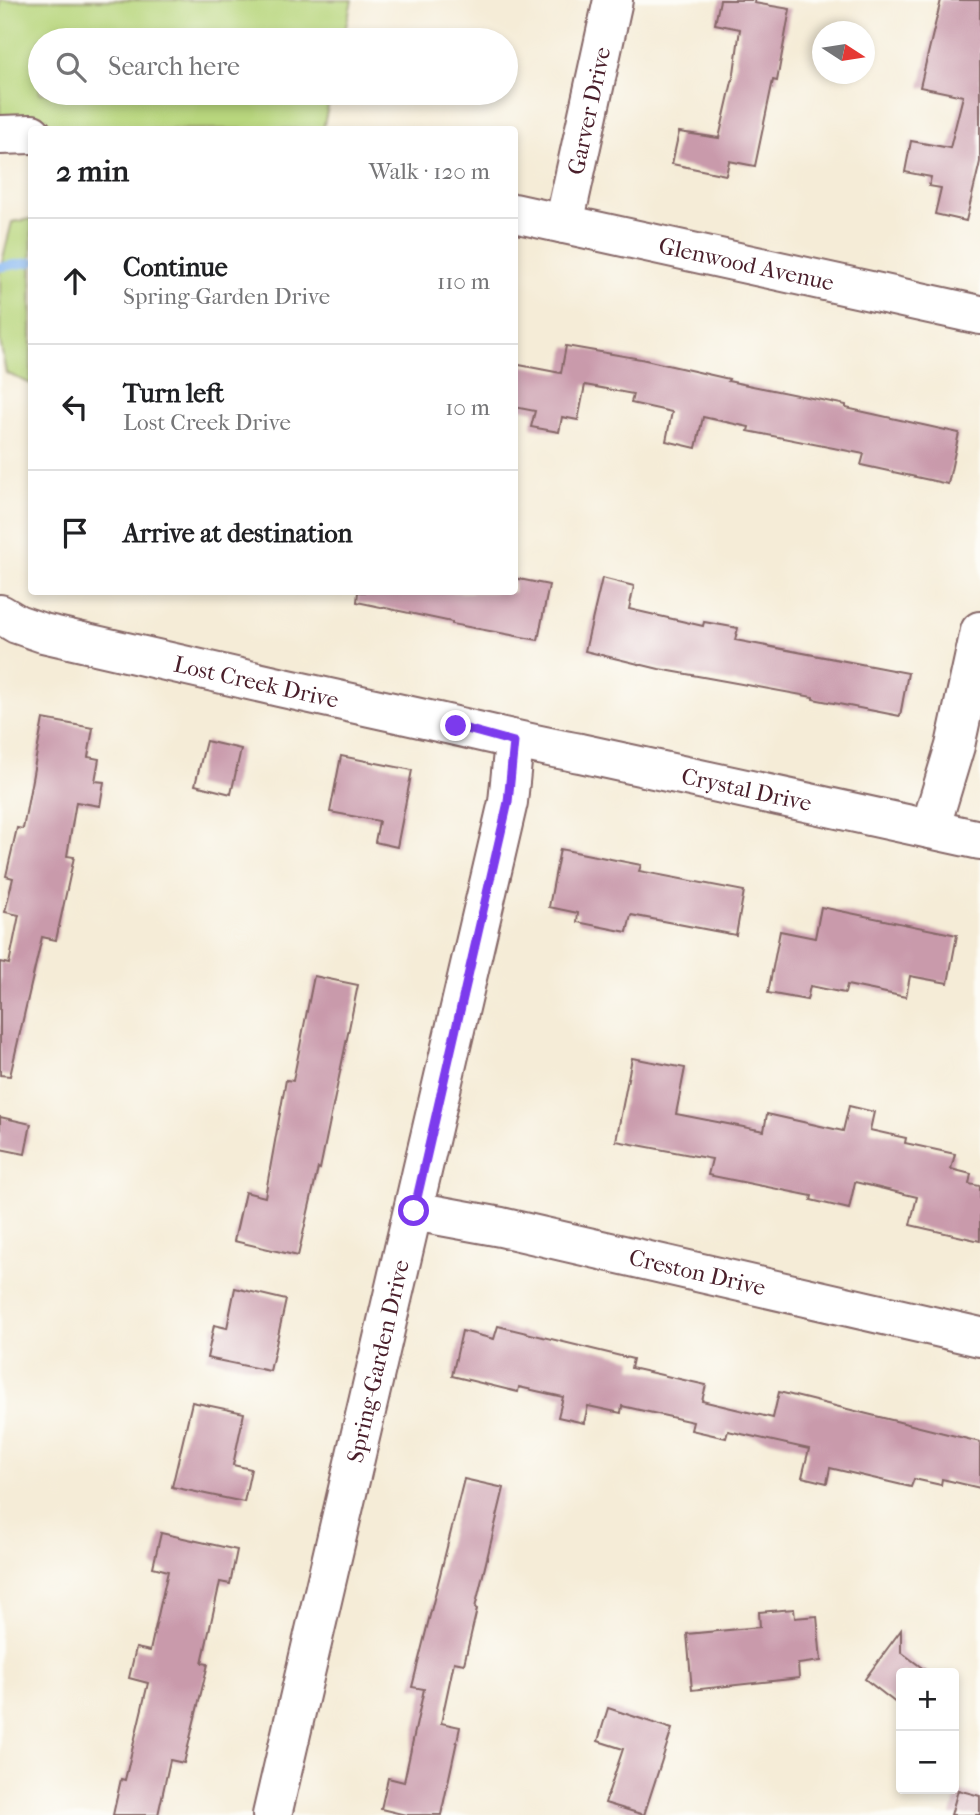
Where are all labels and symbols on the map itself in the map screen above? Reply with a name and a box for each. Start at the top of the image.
north arrow [812,21,875,84]
street label: Garver Drive [562,44,616,177]
street label: Glenwood Avenue [656,232,836,297]
street label: Lost Creek Drive [171,651,341,714]
route end [440,710,471,741]
street label: Crystal Drive [679,762,814,817]
route start [398,1195,429,1226]
street label: Creston Drive [626,1244,768,1301]
street label: Spring-Garden Drive [342,1257,415,1465]

